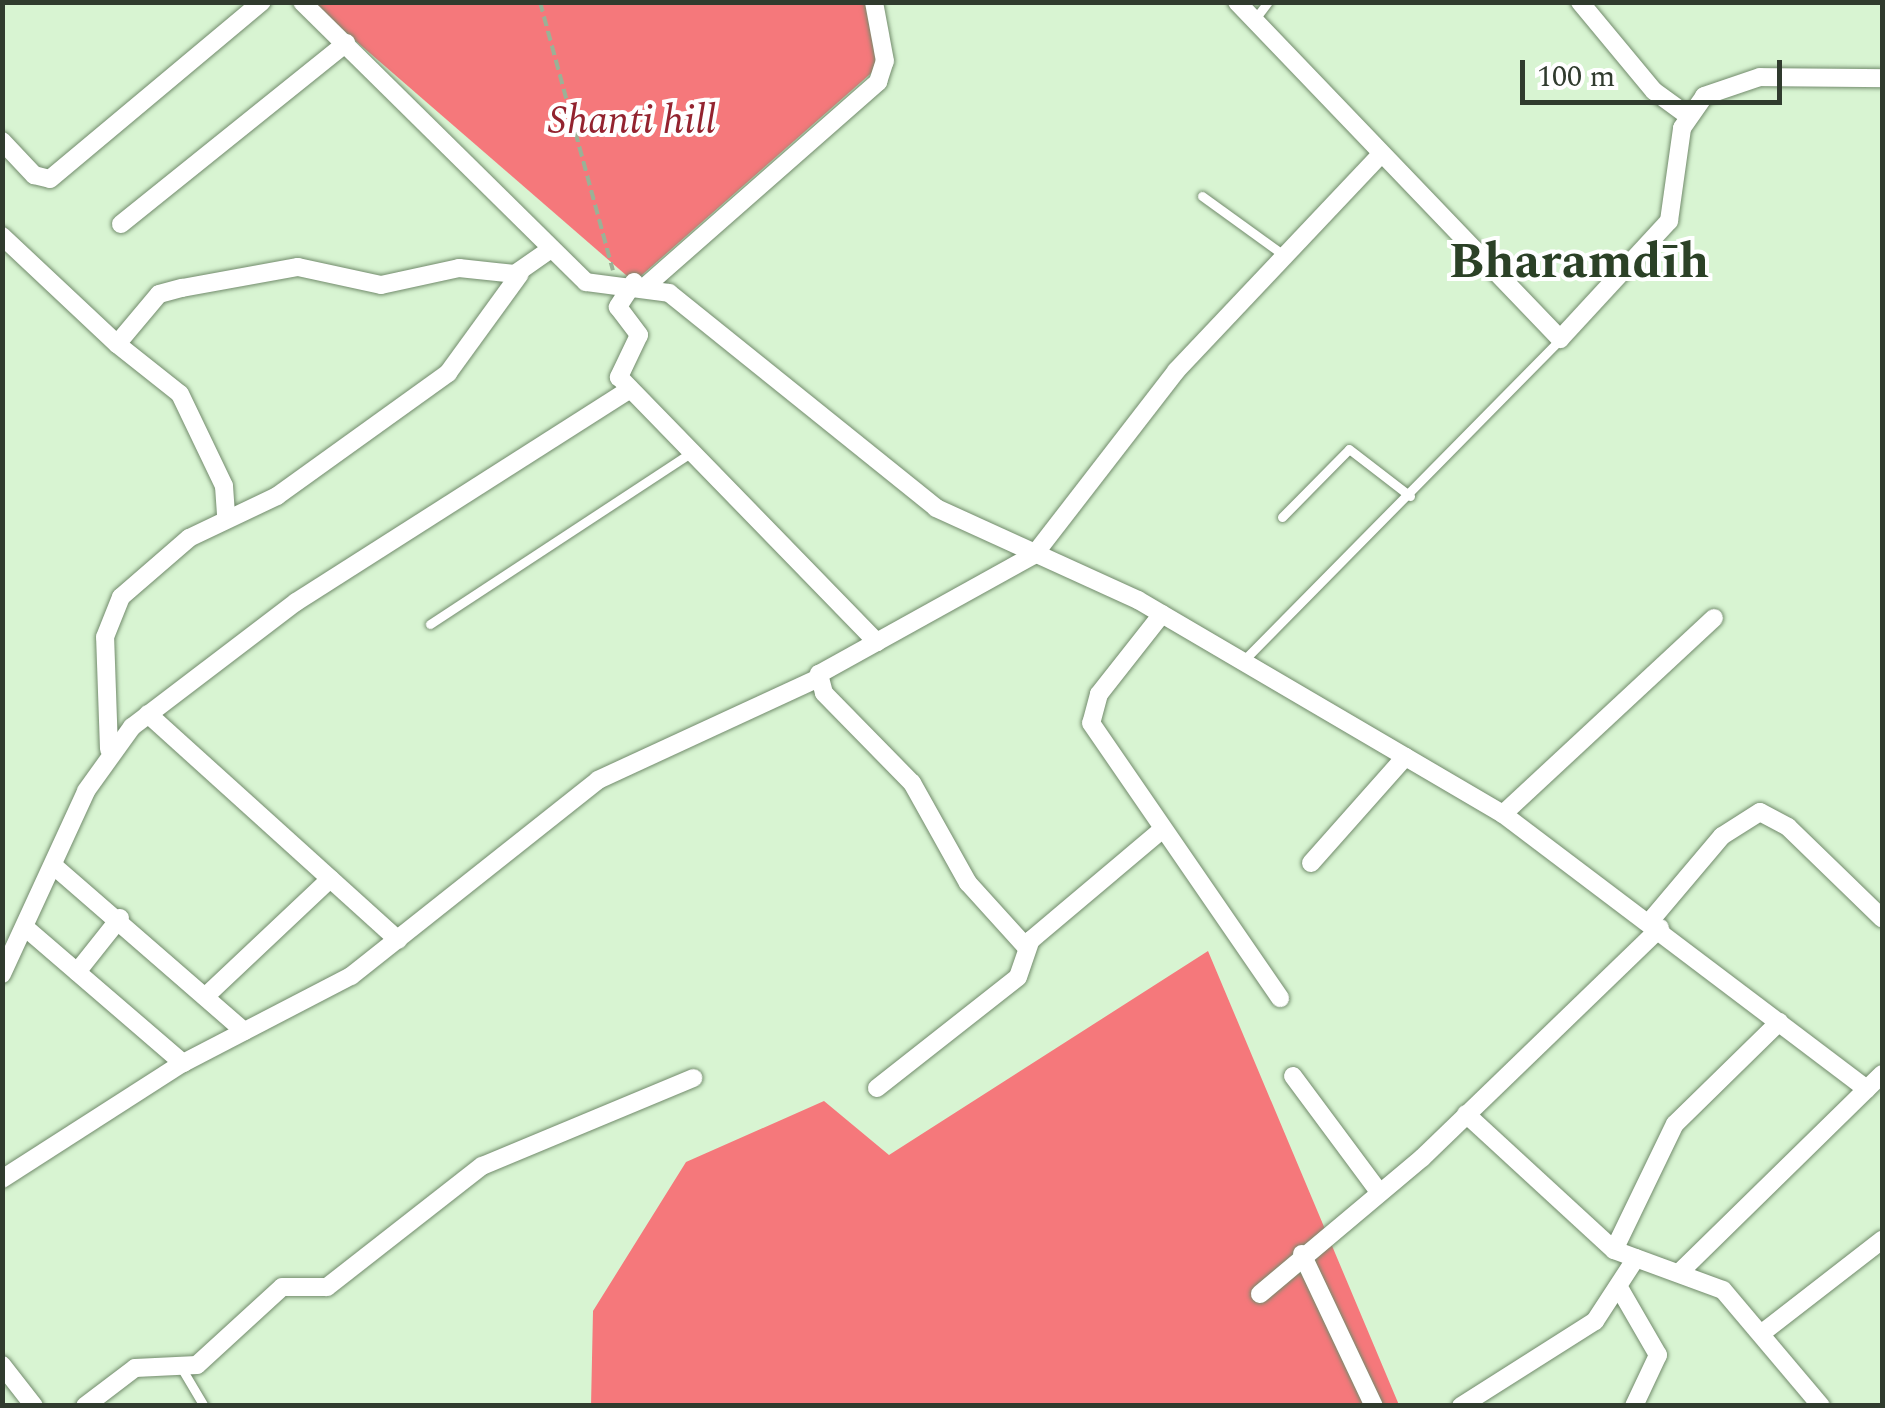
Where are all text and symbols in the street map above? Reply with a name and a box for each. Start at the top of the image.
scale bar [1525,40,1788,102]
text: 100 m [1537,54,1615,100]
park label: Shanti hill [548,98,716,146]
district label: Bharamdīh [1449,233,1709,293]

